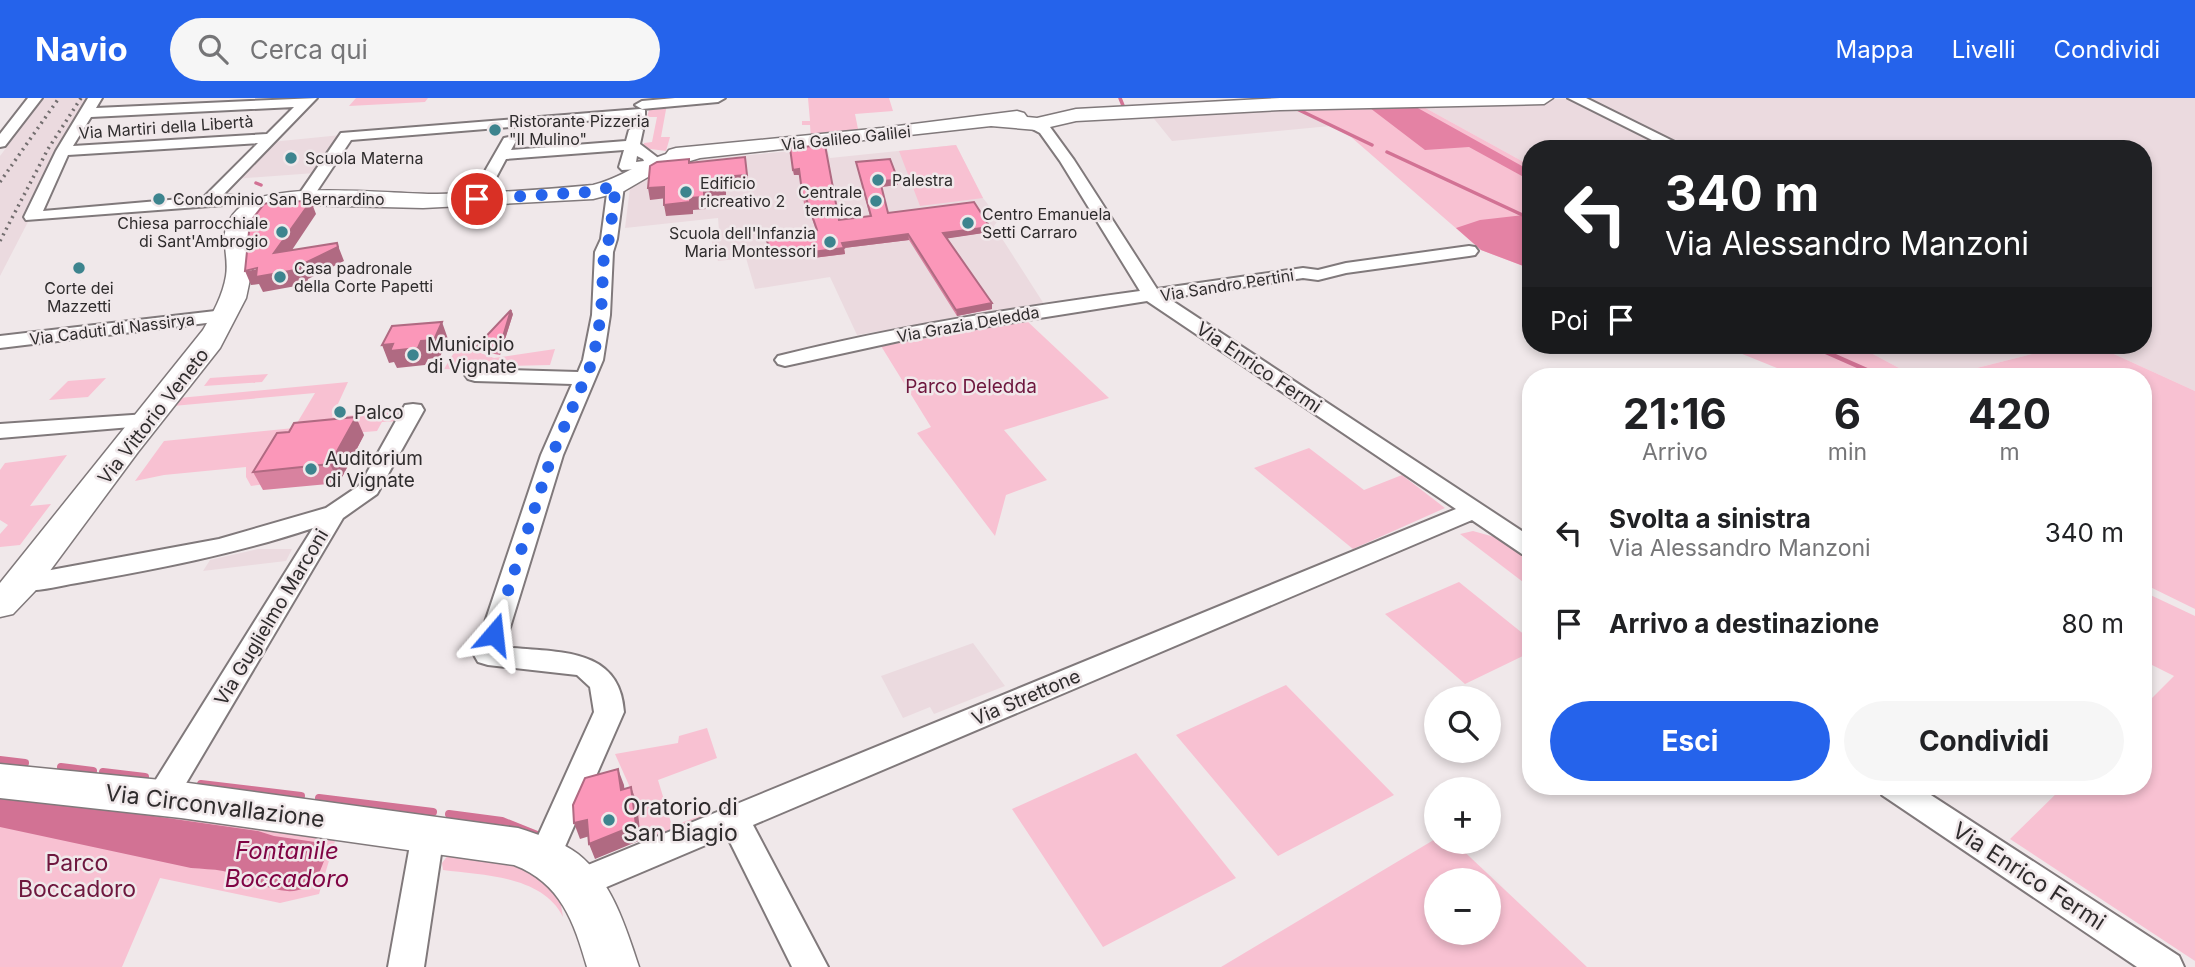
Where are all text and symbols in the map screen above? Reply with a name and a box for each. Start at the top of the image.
search box [170,18,660,81]
text: Navio [35,29,128,69]
icon: search [194,30,232,68]
text: Cerca qui [250,34,368,65]
text: Mappa [1835,35,1914,64]
text: Livelli [1952,35,2016,64]
text: Condividi [2054,35,2160,64]
street label: Via Martiri della Libertà [78,111,254,143]
place label: Ristorante Pizzeria "Il Mulino" [509,111,650,149]
street label: Via Galileo Galilei [780,121,912,155]
marker: Ristorante Pizzeria "Il Mulino" [487,122,503,138]
place label: Scuola Materna [305,148,423,168]
marker: Scuola Materna [283,150,299,166]
text: 340 m [1665,164,1819,223]
icon: left [1550,168,1641,259]
pin [447,169,507,229]
place label: Palestra [892,170,953,190]
marker: Palestra [870,172,886,188]
place label: Edificio ricreativo 2 [700,173,785,211]
icon: arrive [458,180,496,218]
place label: Centrale termica [798,182,862,220]
marker: Edificio ricreativo 2 [678,184,694,200]
place label: Condominio San Bernardino [173,189,385,209]
marker: Condominio San Bernardino [151,191,167,207]
marker: Centrale termica [868,193,884,209]
place label: Centro Emanuela Setti Carraro [982,204,1111,242]
place label: Chiesa parrocchiale di Sant'Ambrogio [117,213,268,251]
marker: Centro Emanuela Setti Carraro [960,215,976,231]
place label: Scuola dell'Infanzia Maria Montessori [669,223,816,261]
marker: Chiesa parrocchiale di Sant'Ambrogio [274,224,290,240]
text: Via Alessandro Manzoni [1665,224,2029,263]
marker: Scuola dell'Infanzia Maria Montessori [822,234,838,250]
place label: Casa padronale della Corte Papetti [294,258,433,296]
marker: Corte dei Mazzetti [71,260,87,276]
street label: Via Sandro Pertini [1159,265,1295,305]
marker: Casa padronale della Corte Papetti [272,269,288,285]
place label: Corte dei Mazzetti [44,278,114,316]
icon: arrive [1602,301,1640,339]
street label: Via Grazia Deledda [895,302,1041,346]
text: Poi [1550,305,1588,336]
street label: Via Caduti di Nassirya [28,309,196,349]
street label: Via Enrico Fermi [1192,317,1326,418]
place label: Municipio di Vignate [427,333,517,378]
street label: Via Vittorio Veneto [93,344,214,489]
marker: Municipio di Vignate [405,347,421,363]
park label: Parco Deledda [905,375,1037,398]
text: 21:16 [1623,388,1727,439]
text: 6 [1834,388,1861,439]
text: 420 [1968,388,2051,439]
place label: Palco [354,401,404,424]
marker: Palco [332,404,348,420]
text: Arrivo [1642,438,1708,466]
text: min [1828,438,1867,466]
text: m [1999,438,2020,466]
place label: Auditorium di Vignate [325,447,423,492]
marker: Auditorium di Vignate [303,461,319,477]
text: Svolta a sinistra [1609,503,1811,534]
icon: left [1550,514,1588,552]
text: 340 m [2045,517,2124,548]
street label: Via Guglielmo Marconi [210,525,333,710]
text: Via Alessandro Manzoni [1609,534,1871,562]
position arrow [457,597,531,671]
icon: arrive [1550,605,1588,643]
text: Arrivo a destinazione [1609,608,1879,639]
text: 80 m [2061,608,2124,639]
street label: Via Strettone [969,664,1084,731]
map controls [1424,686,1501,945]
button: search [1424,686,1501,763]
button: Esci [1550,701,1830,781]
button: Condividi [1844,701,2124,781]
button: + [1424,777,1501,854]
street label: Via Circonvallazione [104,779,326,833]
place label: Oratorio di San Biagio [623,793,738,847]
marker: Oratorio di San Biagio [601,812,617,828]
street label: Via Enrico Fermi [1947,816,2111,936]
water label: Fontanile Boccadoro [225,836,349,893]
park label: Parco Boccadoro [18,849,136,903]
button: − [1424,868,1501,945]

